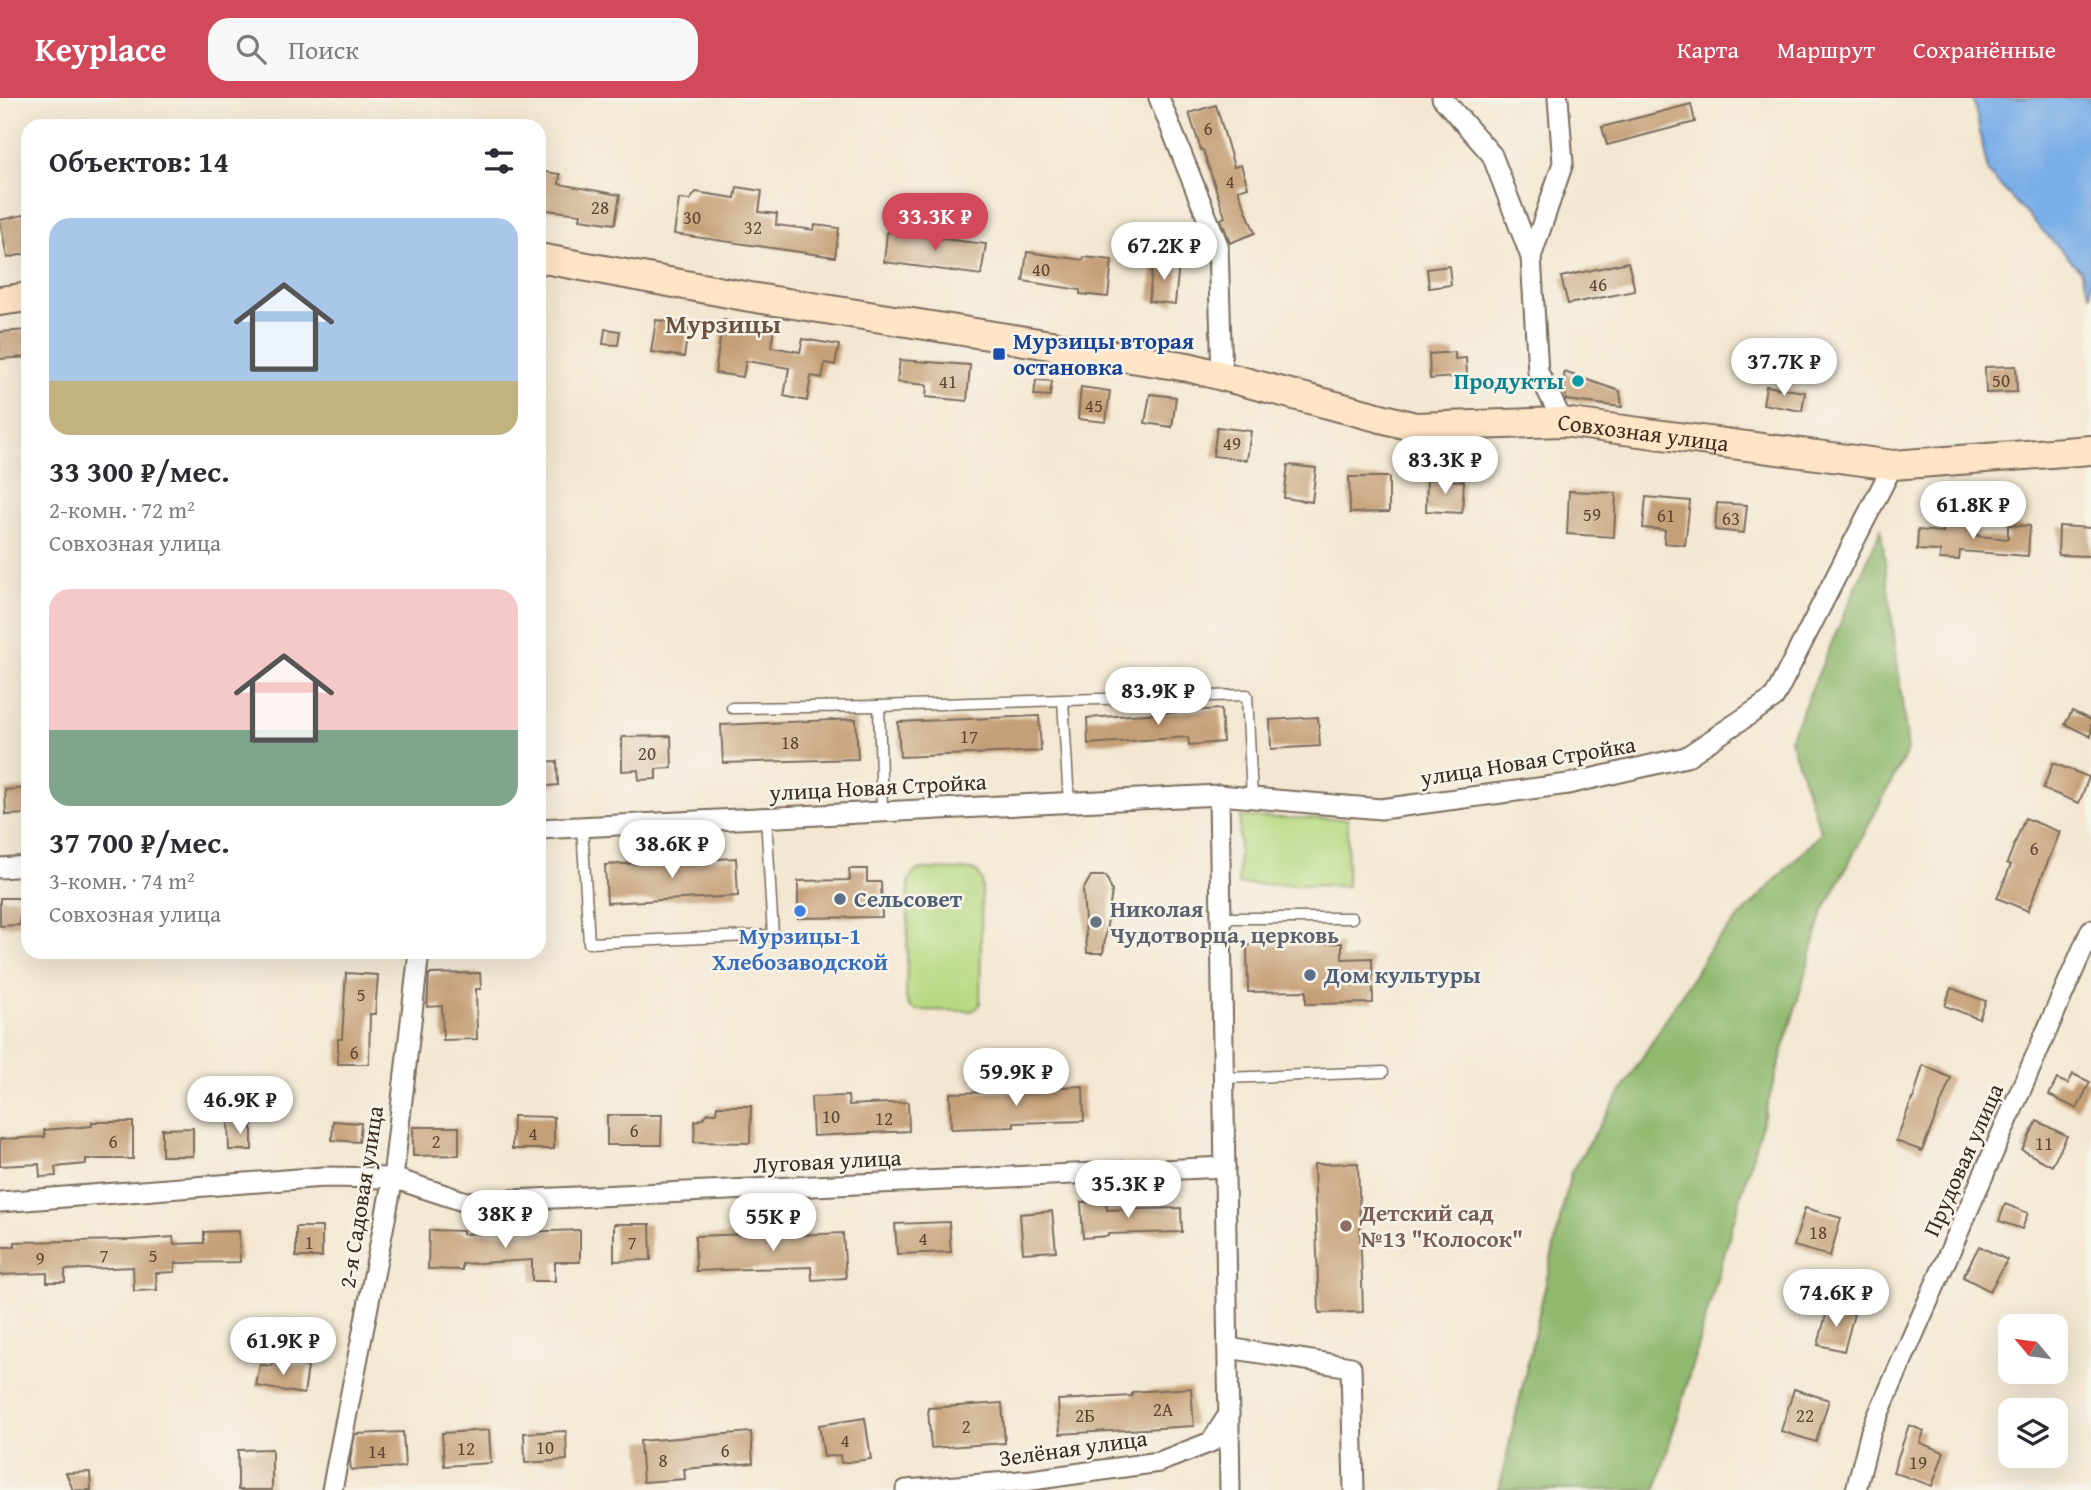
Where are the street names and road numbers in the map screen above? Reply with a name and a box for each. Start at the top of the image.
street label: Совхозная улица [1556,404,1731,459]
street label: улица Новая Стройка [1417,727,1638,794]
street label: улица Новая Стройка [768,764,987,809]
street label: Прудовая улица [1914,1078,2011,1241]
street label: 2-я Садовая улица [330,1103,391,1291]
street label: Луговая улица [752,1140,902,1181]
street label: Зелёная улица [997,1421,1149,1474]

